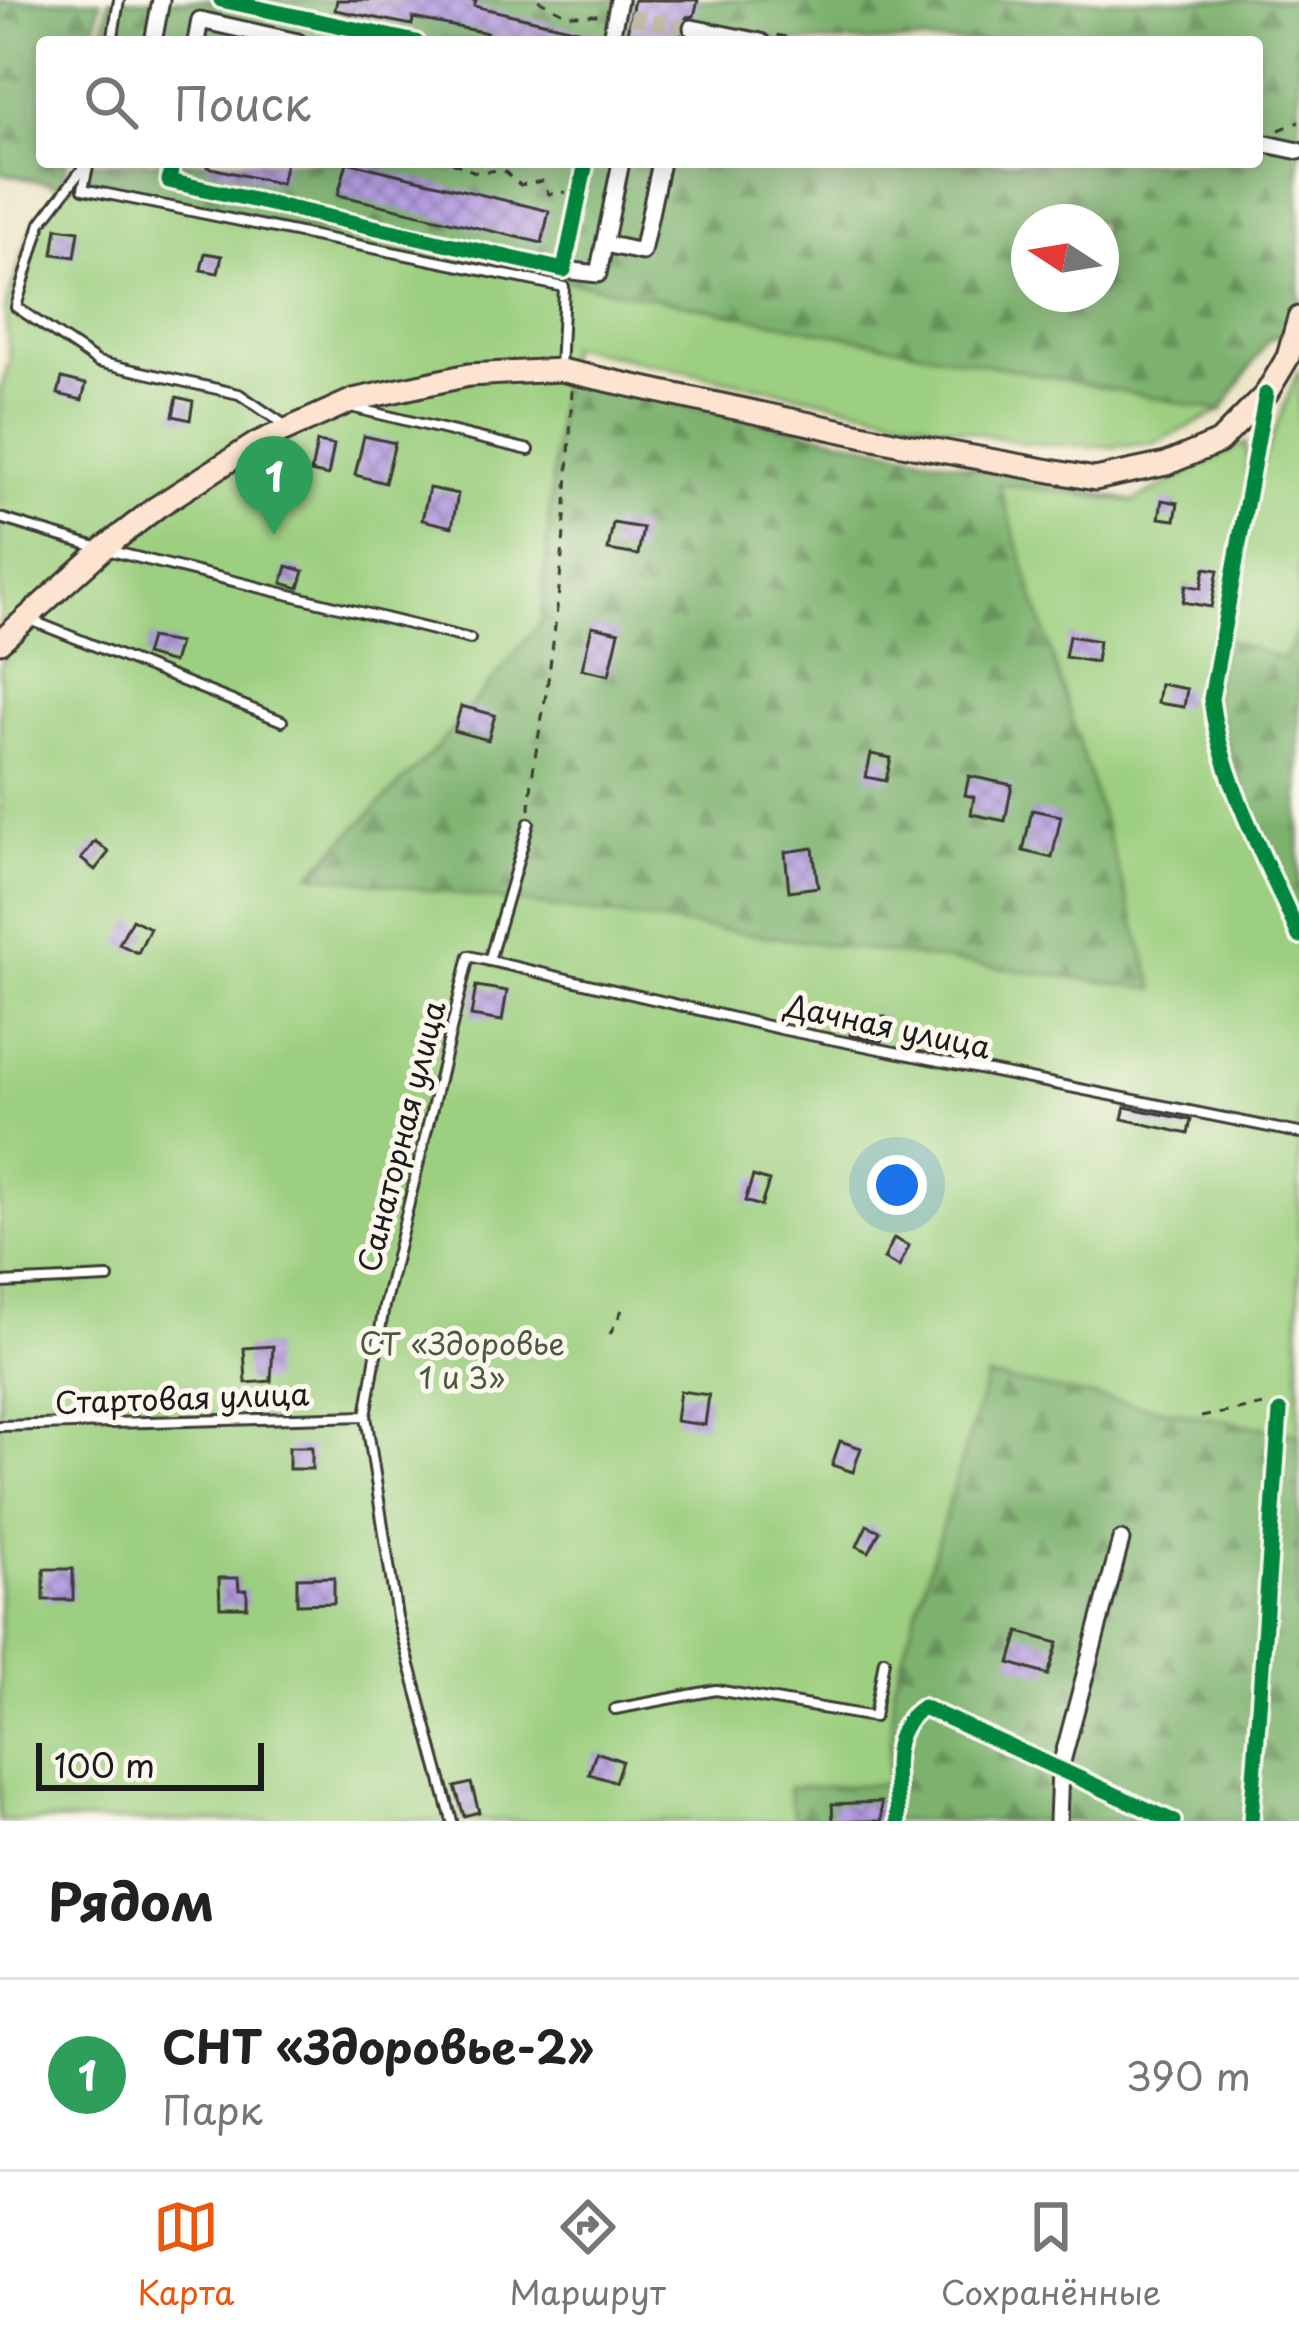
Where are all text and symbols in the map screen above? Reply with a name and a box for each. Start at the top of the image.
search box [36,36,1263,168]
text: Поиск [174,68,311,136]
icon: search [78,69,144,135]
north arrow [1011,204,1119,312]
pin: 1 [235,436,313,535]
street label: Дачная улица [780,981,995,1069]
street label: Санаторная улица [345,996,455,1276]
your location [867,1155,927,1215]
park label: СТ «Здоровье 1 и 3» [359,1320,565,1399]
street label: Стартовая улица [54,1370,310,1424]
scale bar [36,1737,264,1790]
text: 100 m [54,1739,155,1789]
text: Рядом [48,1861,214,1938]
text: СНТ «Здоровье-2» [162,2011,594,2079]
text: 1 [78,2045,96,2104]
text: 390 m [1126,2045,1251,2104]
text: Парк [162,2079,263,2138]
tab: Карта [138,2194,234,2316]
tab: Маршрут [510,2194,666,2316]
tab: Сохранённые [941,2194,1161,2316]

